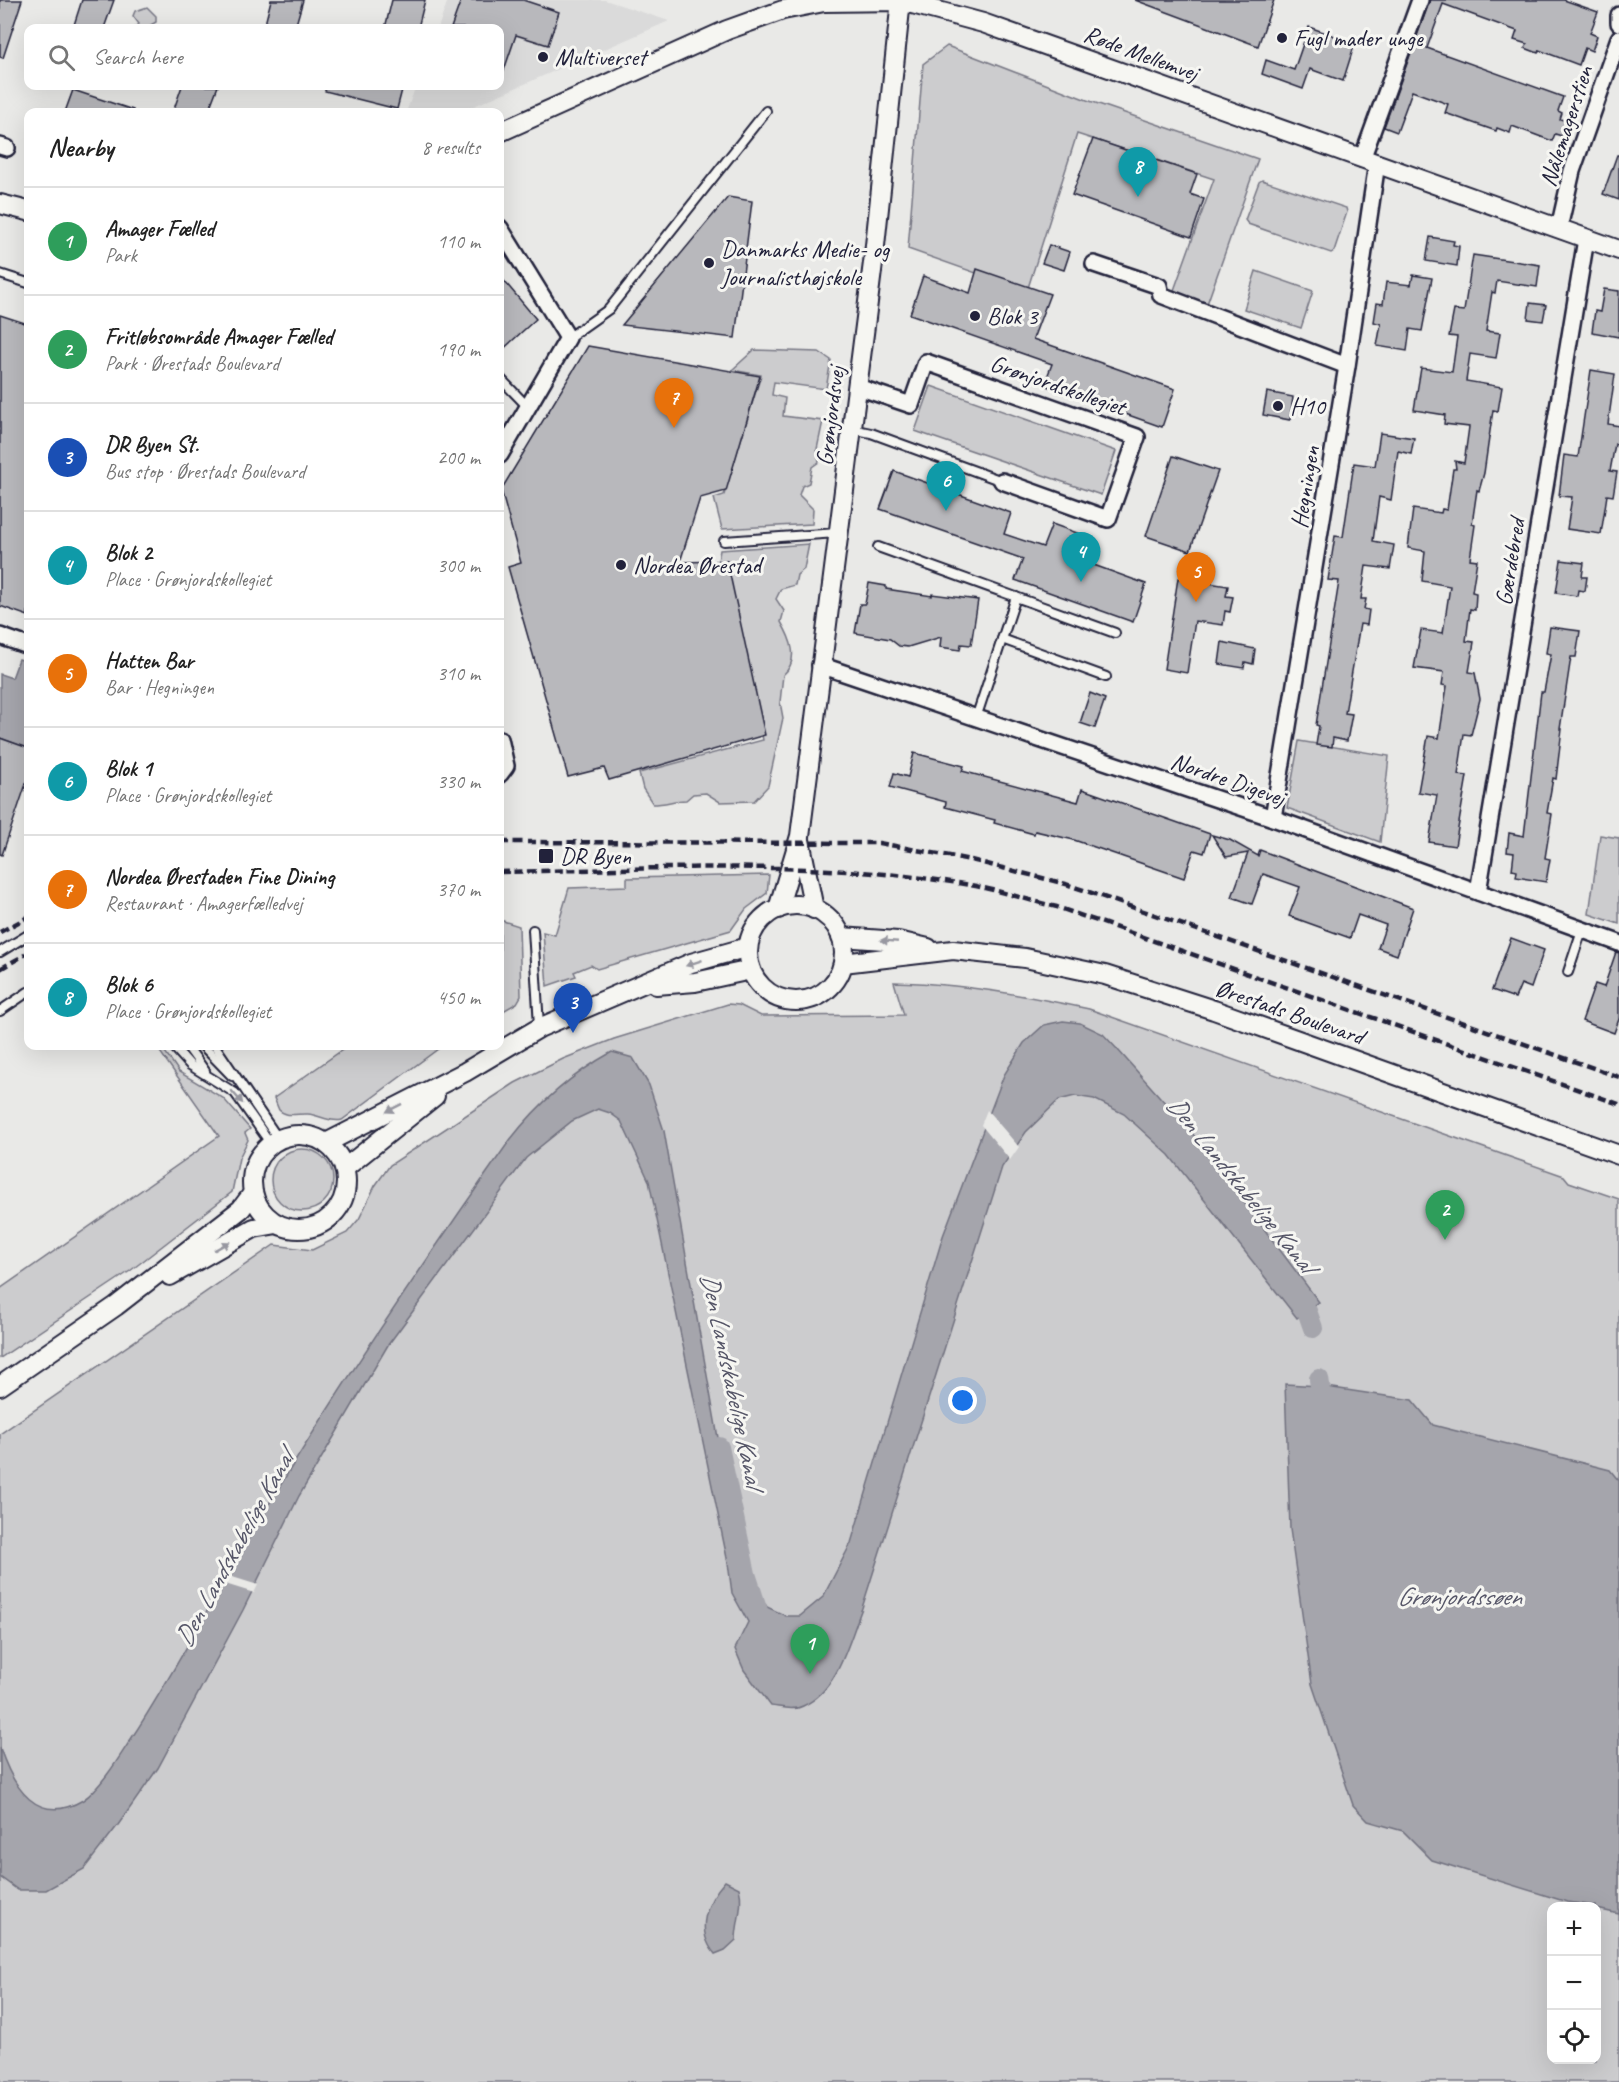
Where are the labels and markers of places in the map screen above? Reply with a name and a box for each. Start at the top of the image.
place label: Fugl mader unge [1294,23,1425,53]
marker: Fugl mader unge [1275,31,1289,45]
place label: Multiverset [555,42,649,72]
marker: Multiverset [536,50,550,64]
pin: 8 [1118,148,1158,197]
place label: Danmarks Medie- og Journalisthøjskole [720,234,891,292]
marker: Danmarks Medie- og Journalisthøjskole [702,256,716,270]
place label: Blok 3 [987,301,1040,331]
marker: Blok 3 [968,309,982,323]
pin: 7 [654,378,694,428]
place label: H10 [1290,391,1327,421]
marker: H10 [1271,399,1285,413]
pin: 6 [926,462,966,511]
pin: 4 [1062,532,1100,582]
place label: Nordea Ørestad [633,550,764,580]
pin: 5 [1176,552,1216,602]
marker: Nordea Ørestad [614,558,628,572]
place label: DR Byen [560,841,631,871]
marker: DR Byen [537,847,555,865]
pin: 3 [554,984,592,1033]
pin: 2 [1426,1190,1464,1240]
pin: 1 [790,1624,830,1674]

